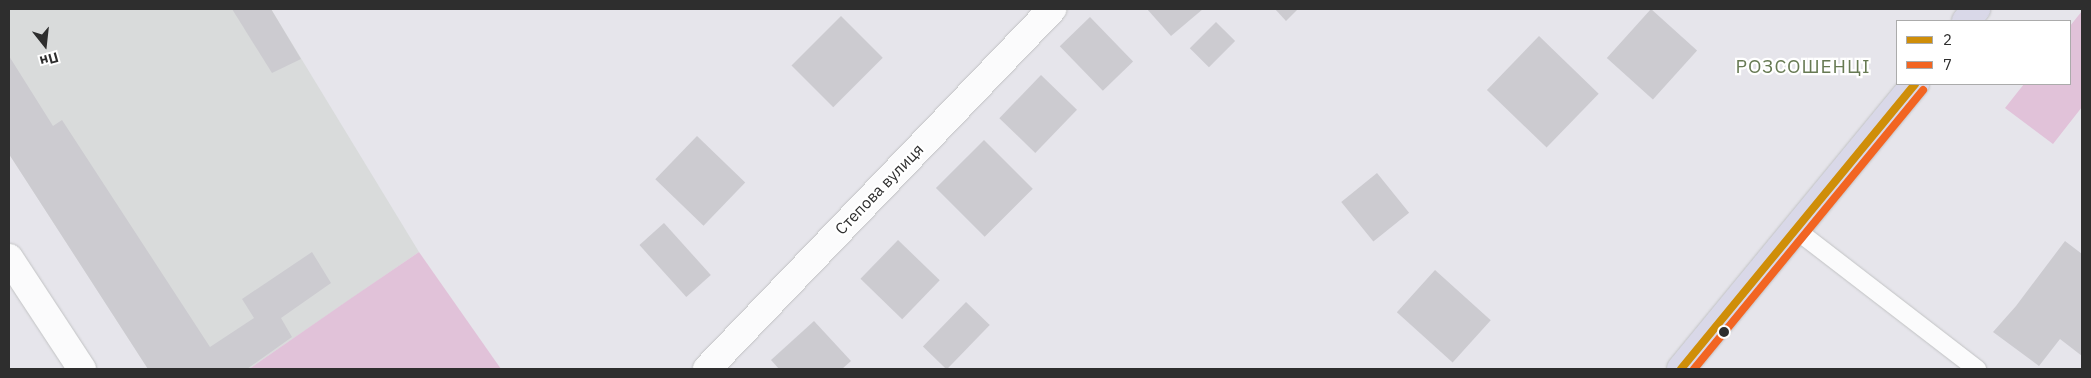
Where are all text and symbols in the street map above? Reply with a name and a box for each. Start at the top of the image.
north arrow [20,20,70,70]
legend [1896,20,2071,85]
text: 2 [1943,30,1952,49]
text: Пн [38,48,61,71]
text: 7 [1943,55,1952,74]
district label: РОЗСОШЕНЦІ [1734,56,1872,78]
street label: Степова вулиця [831,140,927,238]
unlabelled marker [1719,327,1729,337]

